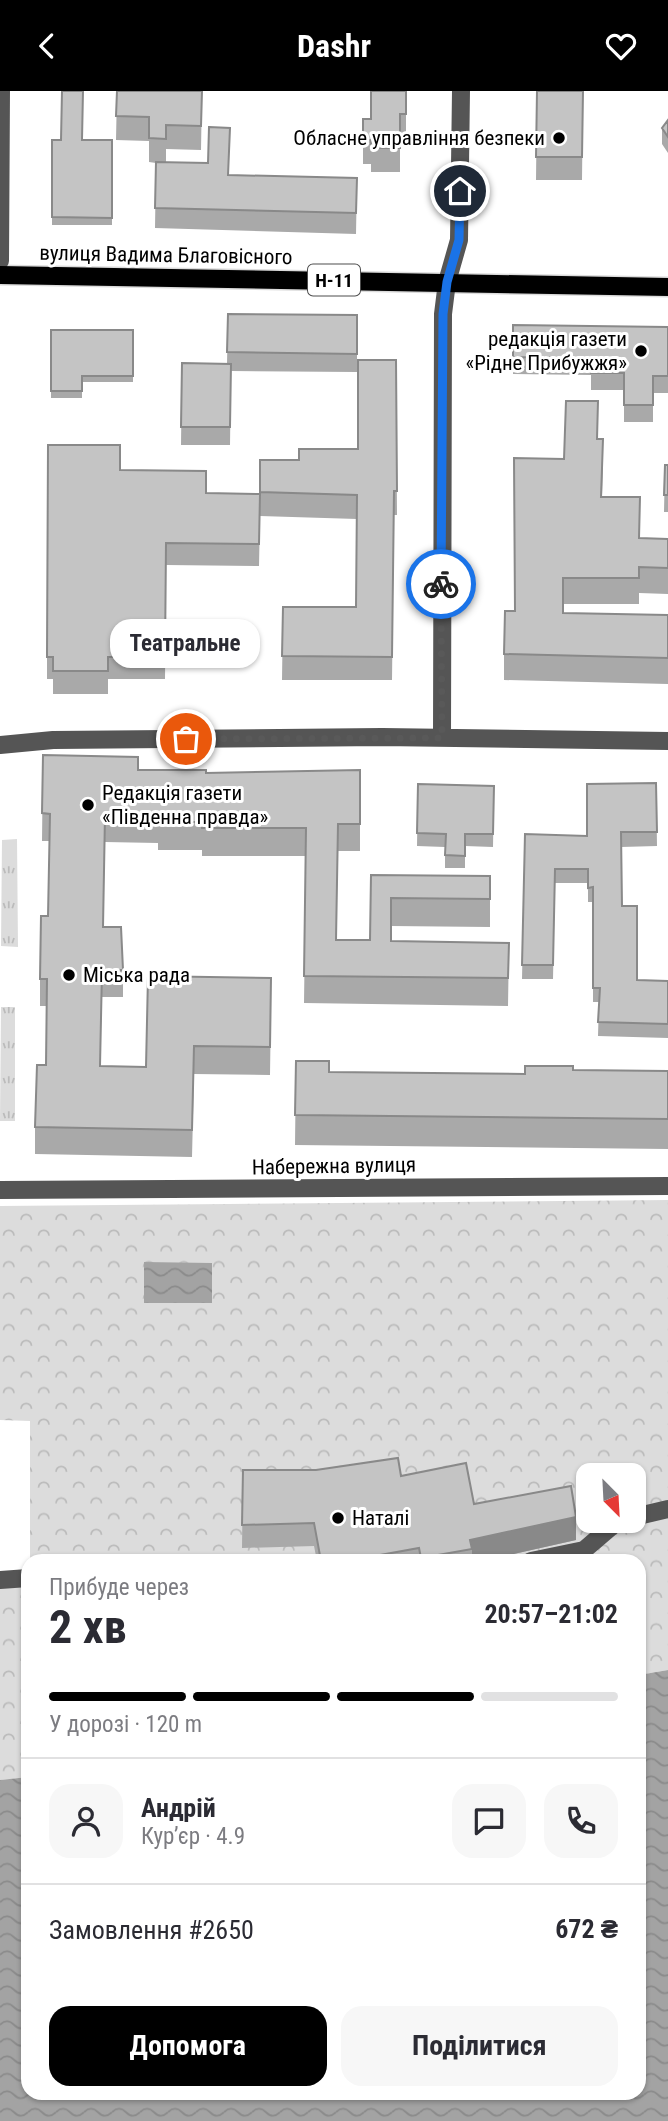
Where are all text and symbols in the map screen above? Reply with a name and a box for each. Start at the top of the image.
icon: back [28,27,66,65]
text: Dashr [297,27,371,65]
icon: heart [602,27,640,65]
place label: Обласне управління безпеки [293,126,545,150]
marker: Обласне управління безпеки [551,130,567,146]
pin [430,161,490,221]
icon: home [441,172,479,210]
street label: вулиця Вадима Благовісного [39,241,293,269]
road number: Н-11 [308,265,360,295]
place label: редакція газети «Рідне Прибужжя» [465,327,627,375]
marker: редакція газети «Рідне Прибужжя» [633,343,649,359]
courier [406,549,476,619]
icon: bike [422,565,460,603]
callout: Театральне [111,620,261,669]
text: Театральне [129,630,241,657]
pin [156,709,216,769]
icon: bag [167,720,205,758]
place label: Редакція газети «Південна правда» [102,781,269,829]
marker: Редакція газети «Південна правда» [80,797,96,813]
place label: Міська рада [83,963,190,987]
marker: Міська рада [61,967,77,983]
street label: Набережна вулиця [252,1153,416,1179]
north arrow [576,1463,646,1533]
map controls [576,1463,646,1533]
place label: Наталі [352,1506,409,1530]
marker: Наталі [330,1510,346,1526]
text: Прибуде через [49,1574,189,1601]
text: 20:57–21:02 [484,1599,618,1629]
text: 2 хв [49,1600,127,1654]
text: У дорозі · 120 m [49,1711,202,1738]
button: person [49,1784,123,1858]
button: chat [452,1784,526,1858]
button: phone [544,1784,618,1858]
text: Андрій [141,1793,216,1823]
text: Кур’єр · 4.9 [141,1823,245,1850]
text: 672 ₴ [555,1914,618,1944]
text: Замовлення #2650 [49,1915,254,1945]
button: Допомога [49,2006,327,2086]
button: Поділитися [341,2006,618,2086]

